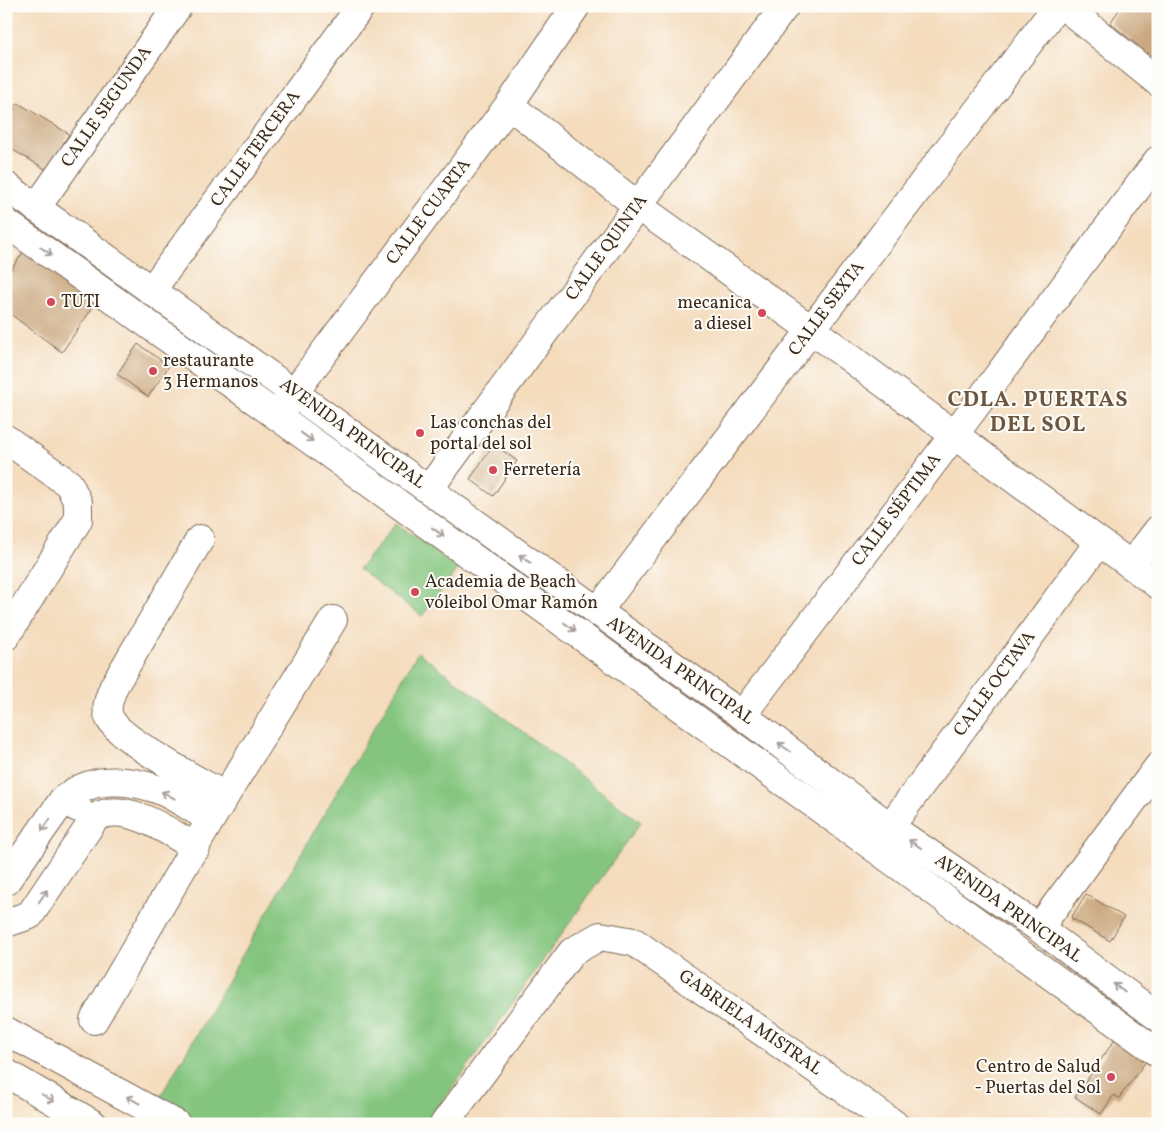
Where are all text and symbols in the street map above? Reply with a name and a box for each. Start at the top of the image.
street label: CALLE SEGUNDA [56,41,159,173]
street label: CALLE TERCERA [205,85,307,213]
street label: CALLE CUARTA [381,153,478,270]
street label: CALLE QUINTA [560,190,654,306]
one-way arrow [39,246,53,256]
street label: CALLE SEXTA [783,256,871,362]
place label: TUTI [61,290,100,315]
place label: mecanica a diesel [677,291,752,337]
marker: TUTI [45,296,57,308]
marker: mecanica a diesel [756,307,768,319]
place label: restaurante 3 Hermanos [163,349,258,395]
marker: restaurante 3 Hermanos [147,365,159,377]
street label: AVENIDA PRINCIPAL [274,372,430,496]
district label: CDLA. PUERTAS DEL SOL [948,385,1128,441]
place label: Las conchas del portal del sol [430,411,551,457]
marker: Las conchas del portal del sol [414,427,426,439]
one-way arrow [300,432,314,442]
street label: CALLE SÉPTIMA [846,448,948,572]
place label: Ferretería [503,458,581,483]
marker: Ferretería [487,464,499,476]
one-way arrow [431,527,445,537]
one-way arrow [519,554,532,565]
place label: Academia de Beach vóleibol Omar Ramón [425,570,598,616]
marker: Academia de Beach vóleibol Omar Ramón [409,586,421,598]
street label: AVENIDA PRINCIPAL [601,611,759,731]
one-way arrow [563,622,576,633]
street label: CALLE OCTAVA [948,626,1042,742]
one-way arrow [777,742,791,752]
one-way arrow [162,790,176,800]
one-way arrow [41,817,51,831]
one-way arrow [908,839,922,849]
street label: AVENIDA PRINCIPAL [929,849,1087,969]
one-way arrow [38,889,48,903]
street label: GABRIELA MISTRAL [673,964,827,1082]
one-way arrow [1112,983,1126,993]
place label: Centro de Salud - Puertas del Sol [975,1055,1101,1101]
marker: Centro de Salud - Puertas del Sol [1105,1071,1117,1083]
one-way arrow [41,1093,55,1103]
one-way arrow [126,1095,140,1105]

